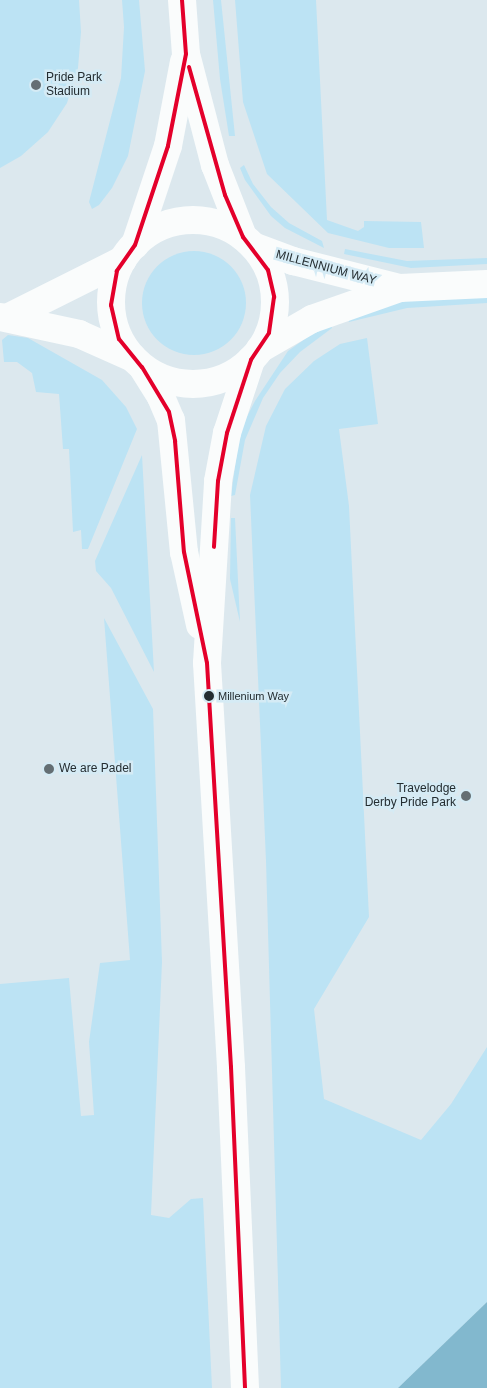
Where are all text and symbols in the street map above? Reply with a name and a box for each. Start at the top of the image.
place label: Pride Park Stadium [46,71,102,99]
marker: Pride Park Stadium [30,79,42,91]
street label: MILLENNIUM WAY [274,248,378,288]
place label: Millenium Way [218,689,289,703]
marker: Millenium Way [204,691,214,701]
place label: We are Padel [59,762,131,776]
marker: We are Padel [43,763,55,775]
place label: Travelodge Derby Pride Park [365,782,456,810]
marker: Travelodge Derby Pride Park [460,790,472,802]

